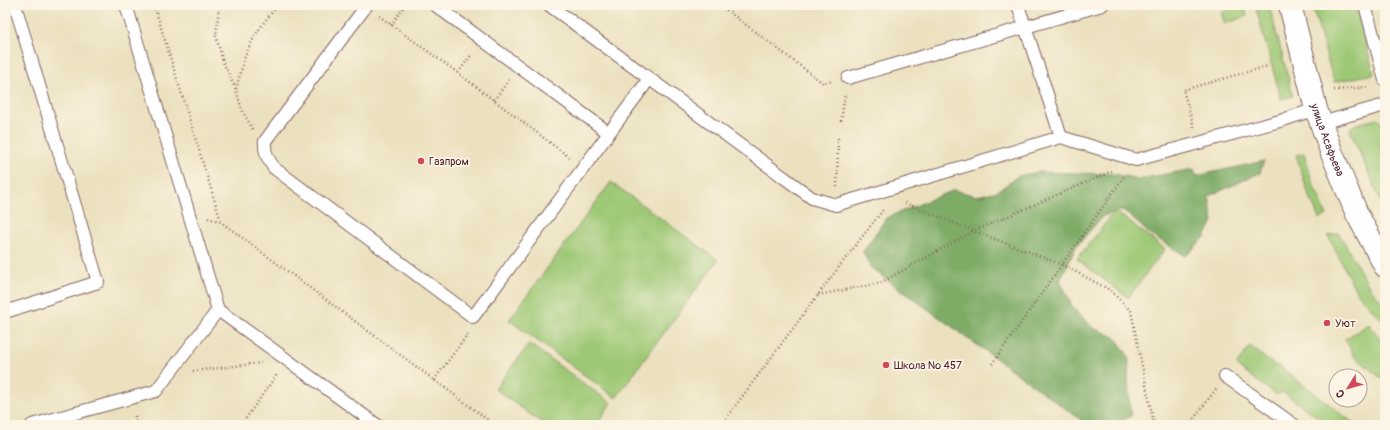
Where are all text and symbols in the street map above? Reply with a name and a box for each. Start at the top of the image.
street label: улица Асафьева [1308,101,1347,178]
place label: Газпром [429,155,469,168]
marker: Газпром [416,156,426,166]
place label: Уют [1335,317,1356,330]
marker: Уют [1322,318,1332,328]
place label: Школа № 457 [894,359,962,372]
marker: Школа № 457 [881,360,891,370]
north arrow [1328,368,1368,408]
text: С [1333,387,1348,400]

